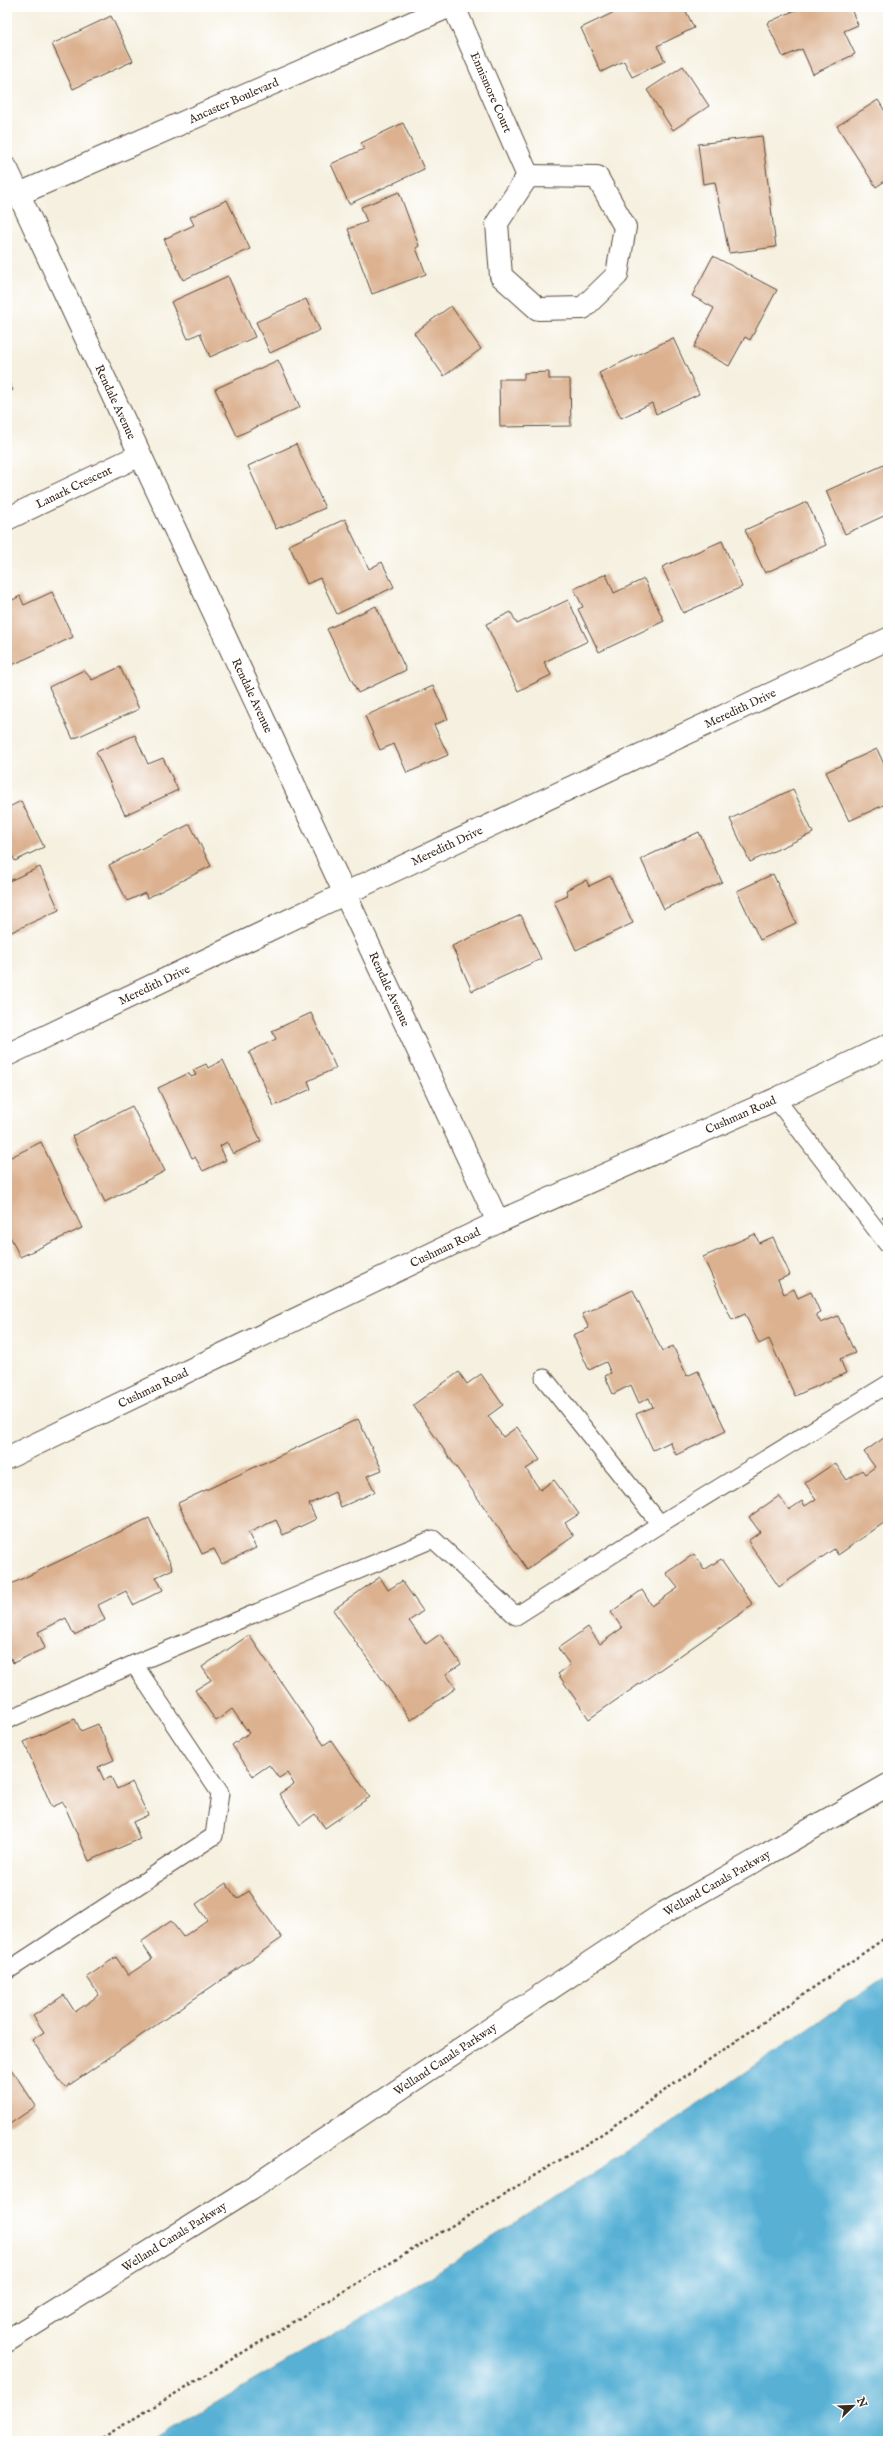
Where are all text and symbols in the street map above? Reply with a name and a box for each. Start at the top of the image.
street label: Ennismore Court [467,50,516,135]
street label: Ancaster Boulevard [185,74,281,127]
street label: Rendale Avenue [92,362,140,442]
street label: Lanark Crescent [33,462,114,512]
street label: Rendale Avenue [229,656,277,736]
street label: Meredith Drive [702,685,779,731]
street label: Meredith Drive [409,822,485,869]
street label: Rendale Avenue [366,949,414,1029]
street label: Meredith Drive [116,961,193,1008]
street label: Cushman Road [703,1092,779,1137]
street label: Cushman Road [408,1224,483,1271]
street label: Cushman Road [115,1364,191,1411]
street label: Welland Canals Parkway [661,1846,773,1919]
street label: Welland Canals Parkway [391,2019,499,2099]
street label: Welland Canals Parkway [119,2198,229,2275]
north arrow [833,2386,873,2426]
text: N [853,2394,870,2410]

